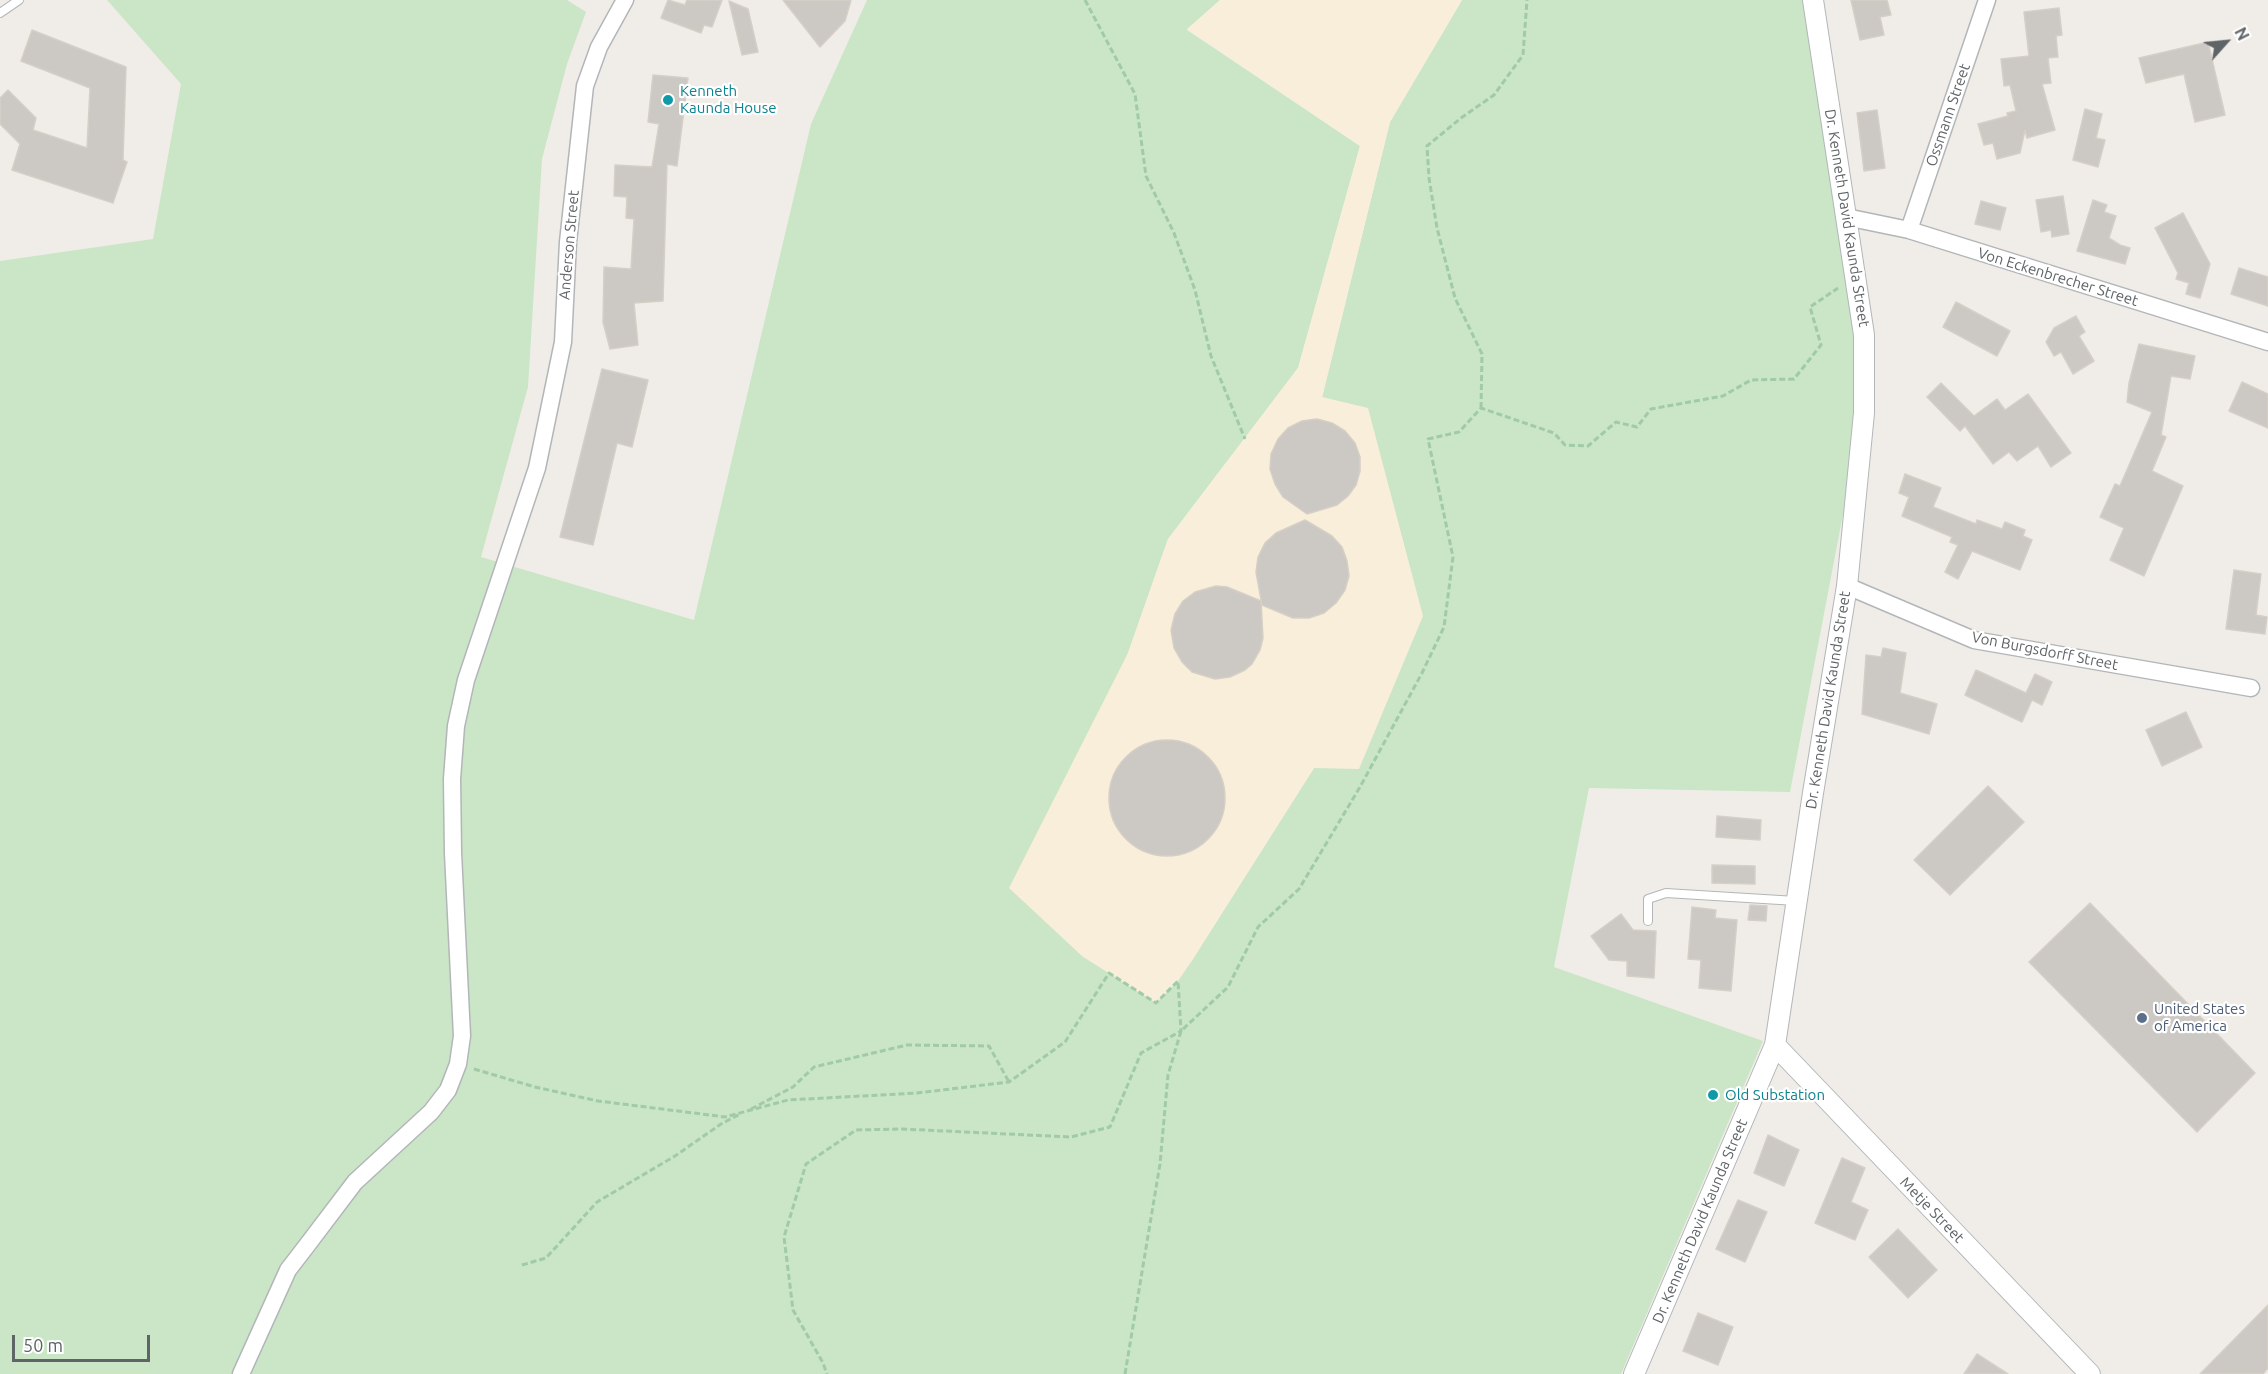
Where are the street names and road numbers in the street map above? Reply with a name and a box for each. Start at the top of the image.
street label: Ossmann Street [1922,61,1974,169]
street label: Dr. Kenneth David Kaunda Street [1821,108,1873,328]
street label: Anderson Street [555,189,583,301]
street label: Von Eckenbrecher Street [1976,244,2140,310]
street label: Dr. Kenneth David Kaunda Street [1802,590,1854,810]
street label: Von Burgsdorff Street [1970,628,2120,674]
street label: Dr. Kenneth David Kaunda Street [1649,1116,1751,1326]
street label: Metje Street [1896,1173,1968,1247]

